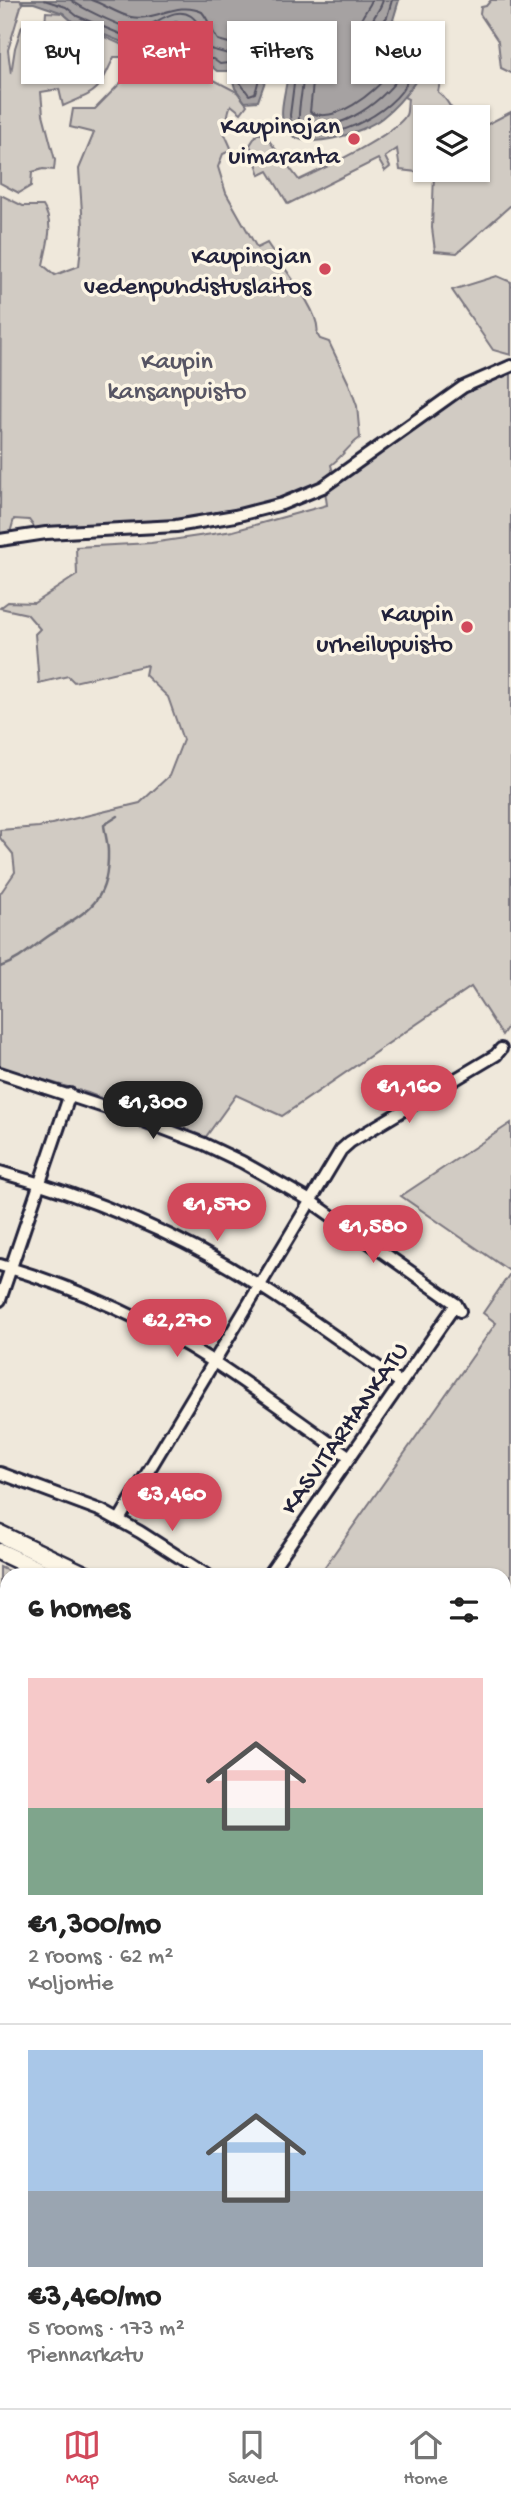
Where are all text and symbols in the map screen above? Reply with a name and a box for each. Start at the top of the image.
chip: Buy [21,21,104,84]
chip: Rent [118,21,213,84]
chip: Filters [227,21,337,84]
chip: New [351,21,445,84]
map controls [413,105,490,182]
button: layers [413,105,490,182]
place label: Kaupinojan uimaranta [220,113,342,174]
marker: Kaupinojan uimaranta [346,131,362,147]
place label: Kaupinojan vedenpuhdistuslaitos [84,243,312,304]
marker: Kaupinojan vedenpuhdistuslaitos [317,261,333,277]
park label: Kaupin kansanpuisto [107,348,247,409]
place label: Kaupin urheilupuisto [316,601,454,662]
marker: Kaupin urheilupuisto [459,619,475,635]
pin: €1,160 [352,1066,466,1125]
text: €1,160 [377,1074,441,1101]
pin: €1,300 [96,1082,210,1141]
text: €1,300 [119,1090,187,1117]
pin: €1,570 [160,1184,274,1243]
text: €1,570 [183,1192,251,1219]
pin: €1,580 [316,1206,430,1265]
text: €1,580 [339,1214,407,1241]
pin: €2,270 [120,1300,234,1359]
text: €2,270 [143,1308,211,1335]
street label: KASVITARHANKATU [276,1337,418,1522]
pin: €3,460 [115,1474,229,1533]
text: €3,460 [138,1482,206,1509]
icon: filters [445,1591,483,1629]
text: 6 homes [28,1593,130,1628]
icon: home [193,1723,319,1849]
text: €1,300/mo [28,1909,161,1944]
text: 2 rooms · 62 m² [28,1944,173,1971]
text: Koljontie [28,1971,113,1998]
icon: home [193,2095,319,2221]
text: €3,460/mo [28,2281,161,2316]
text: 5 rooms · 173 m² [28,2316,185,2343]
text: Piennarkatu [28,2343,144,2370]
tab: Map [63,2426,101,2491]
tab: Saved [228,2426,277,2491]
tab: Home [404,2426,448,2491]

